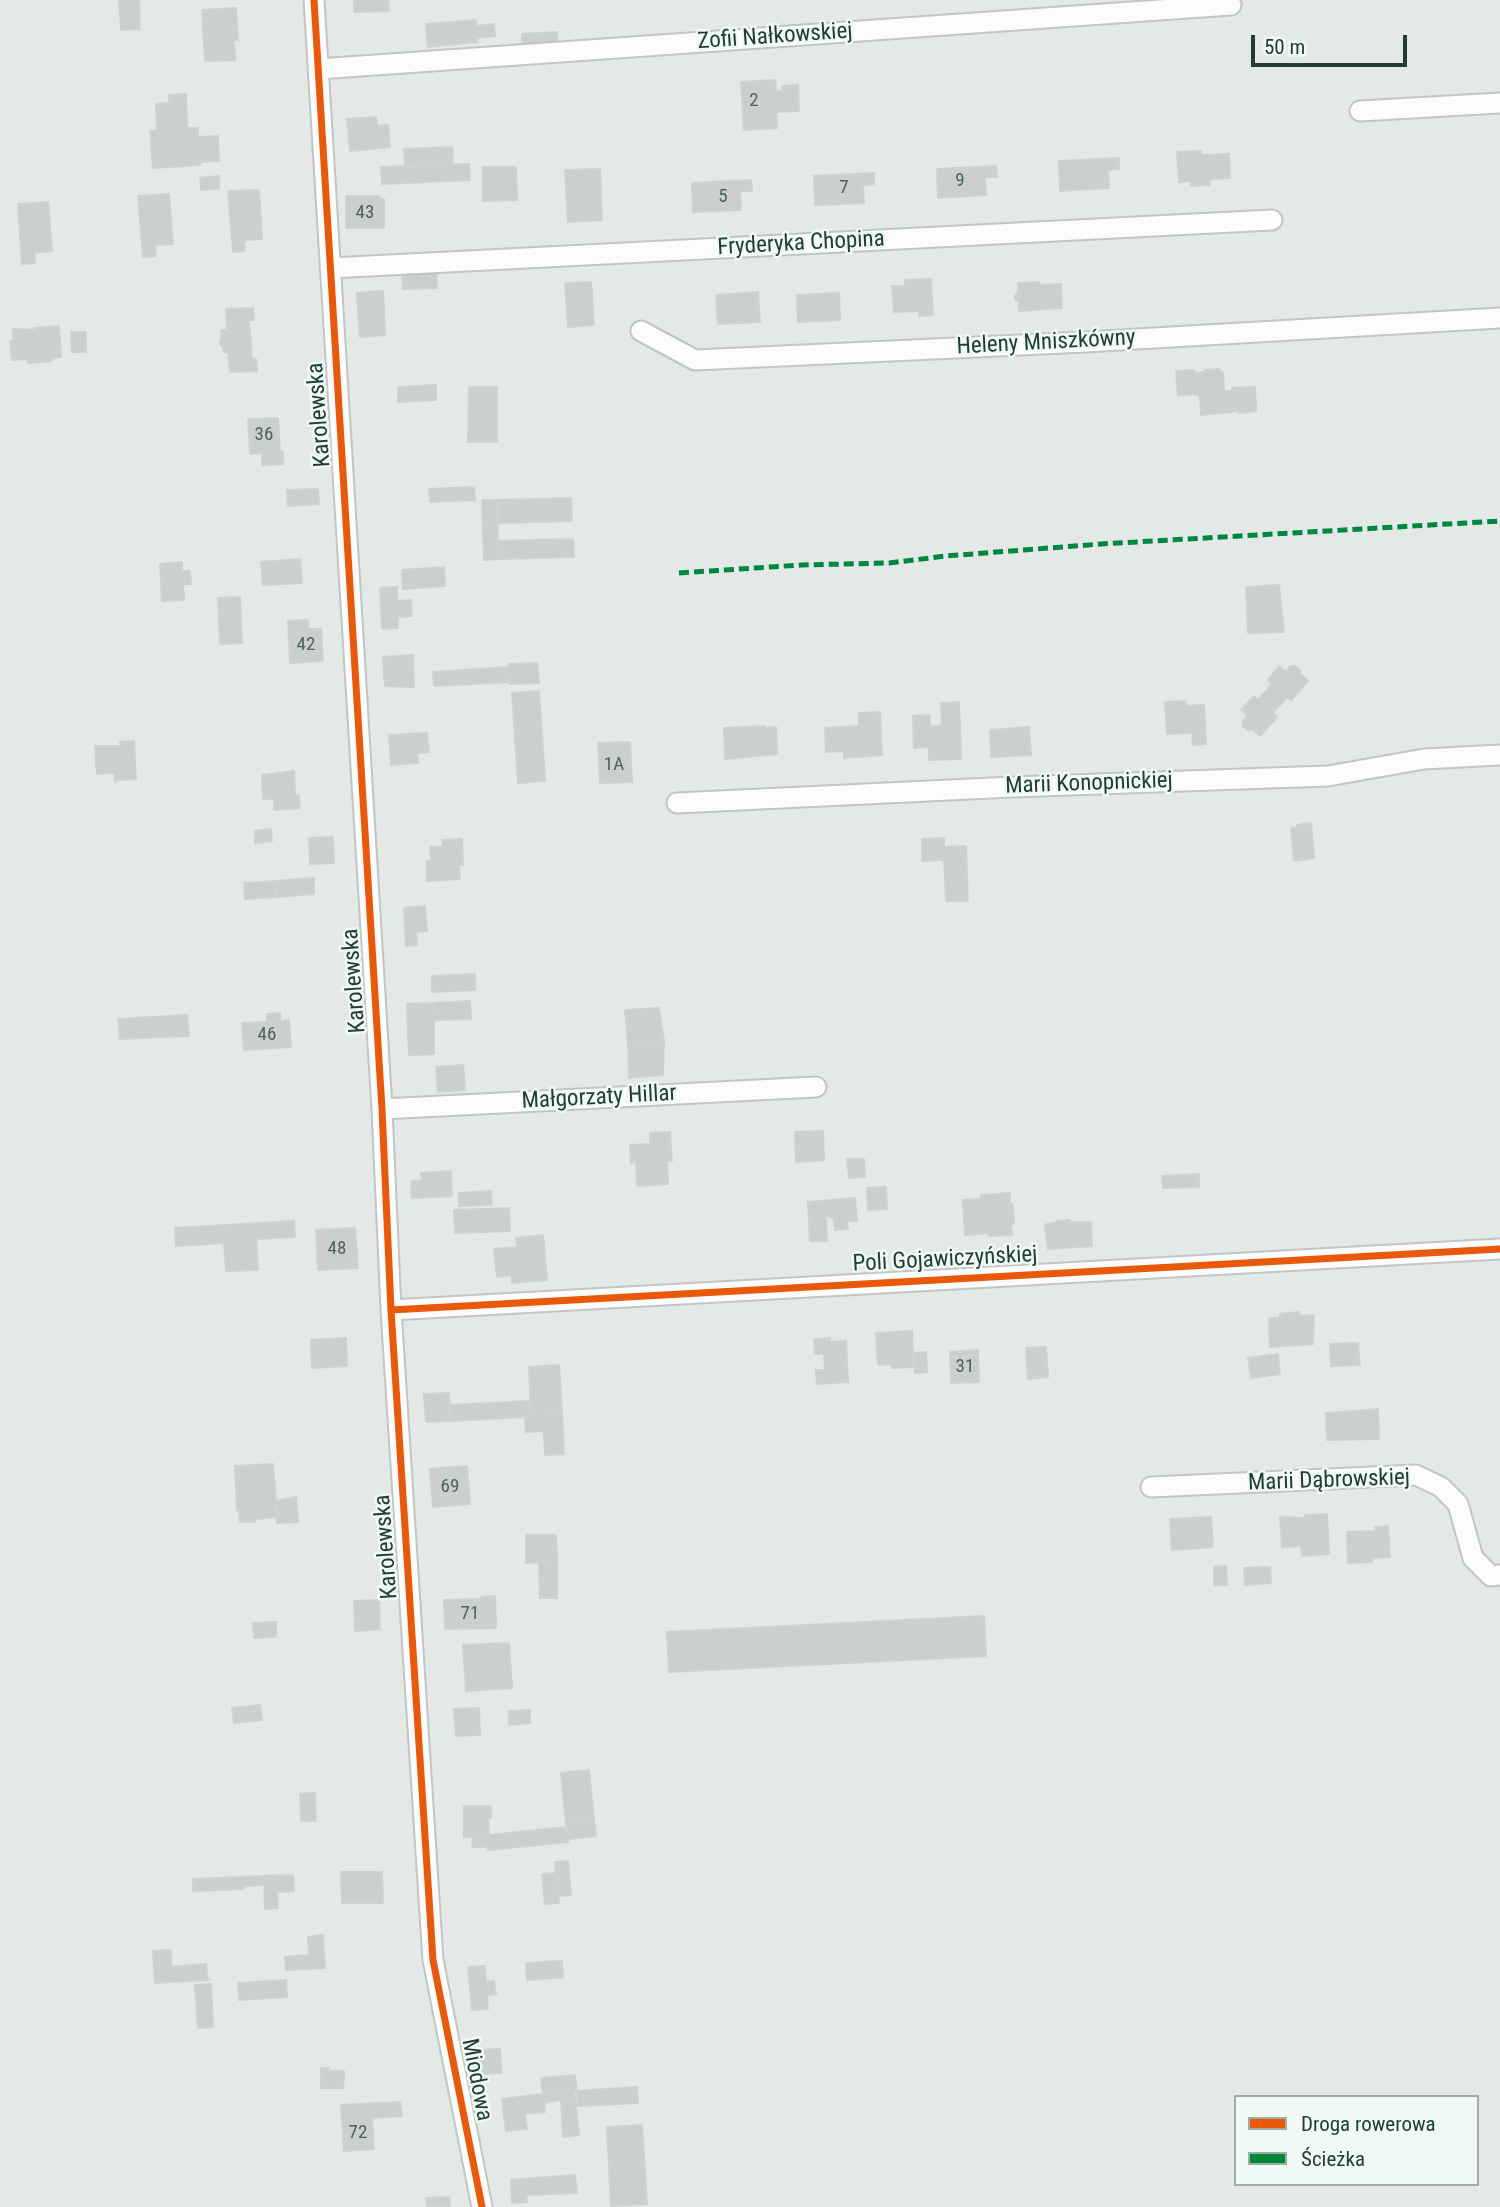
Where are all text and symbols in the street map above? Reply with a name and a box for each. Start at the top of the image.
street label: Zofii Nałkowskiej [697,18,853,56]
scale bar [1255,21,1411,65]
text: 50 m [1264,35,1305,59]
house number: 2 [749,90,759,112]
house number: 9 [955,170,965,192]
house number: 7 [839,177,849,199]
house number: 5 [718,186,728,208]
house number: 43 [356,202,374,224]
street label: Fryderyka Chopina [717,226,885,262]
street label: Heleny Mniszkówny [956,325,1136,361]
street label: Karolewska [303,362,337,468]
house number: 36 [255,424,273,446]
house number: 42 [297,634,315,656]
house number: 1A [604,754,624,776]
street label: Marii Konopnickiej [1005,767,1173,801]
street label: Karolewska [338,928,372,1034]
house number: 46 [258,1024,276,1046]
street label: Małgorzaty Hillar [521,1080,677,1116]
house number: 48 [328,1238,346,1260]
street label: Poli Gojawiczyńskiej [852,1241,1038,1279]
house number: 31 [956,1356,974,1378]
street label: Marii Dąbrowskiej [1248,1464,1410,1498]
house number: 69 [441,1476,459,1498]
street label: Karolewska [370,1494,404,1600]
house number: 71 [461,1603,479,1625]
street label: Miodowa [455,2037,497,2123]
legend [1234,2095,1479,2186]
text: Droga rowerowa [1301,2112,1436,2136]
house number: 72 [349,2122,367,2144]
text: Ścieżka [1301,2147,1365,2171]

